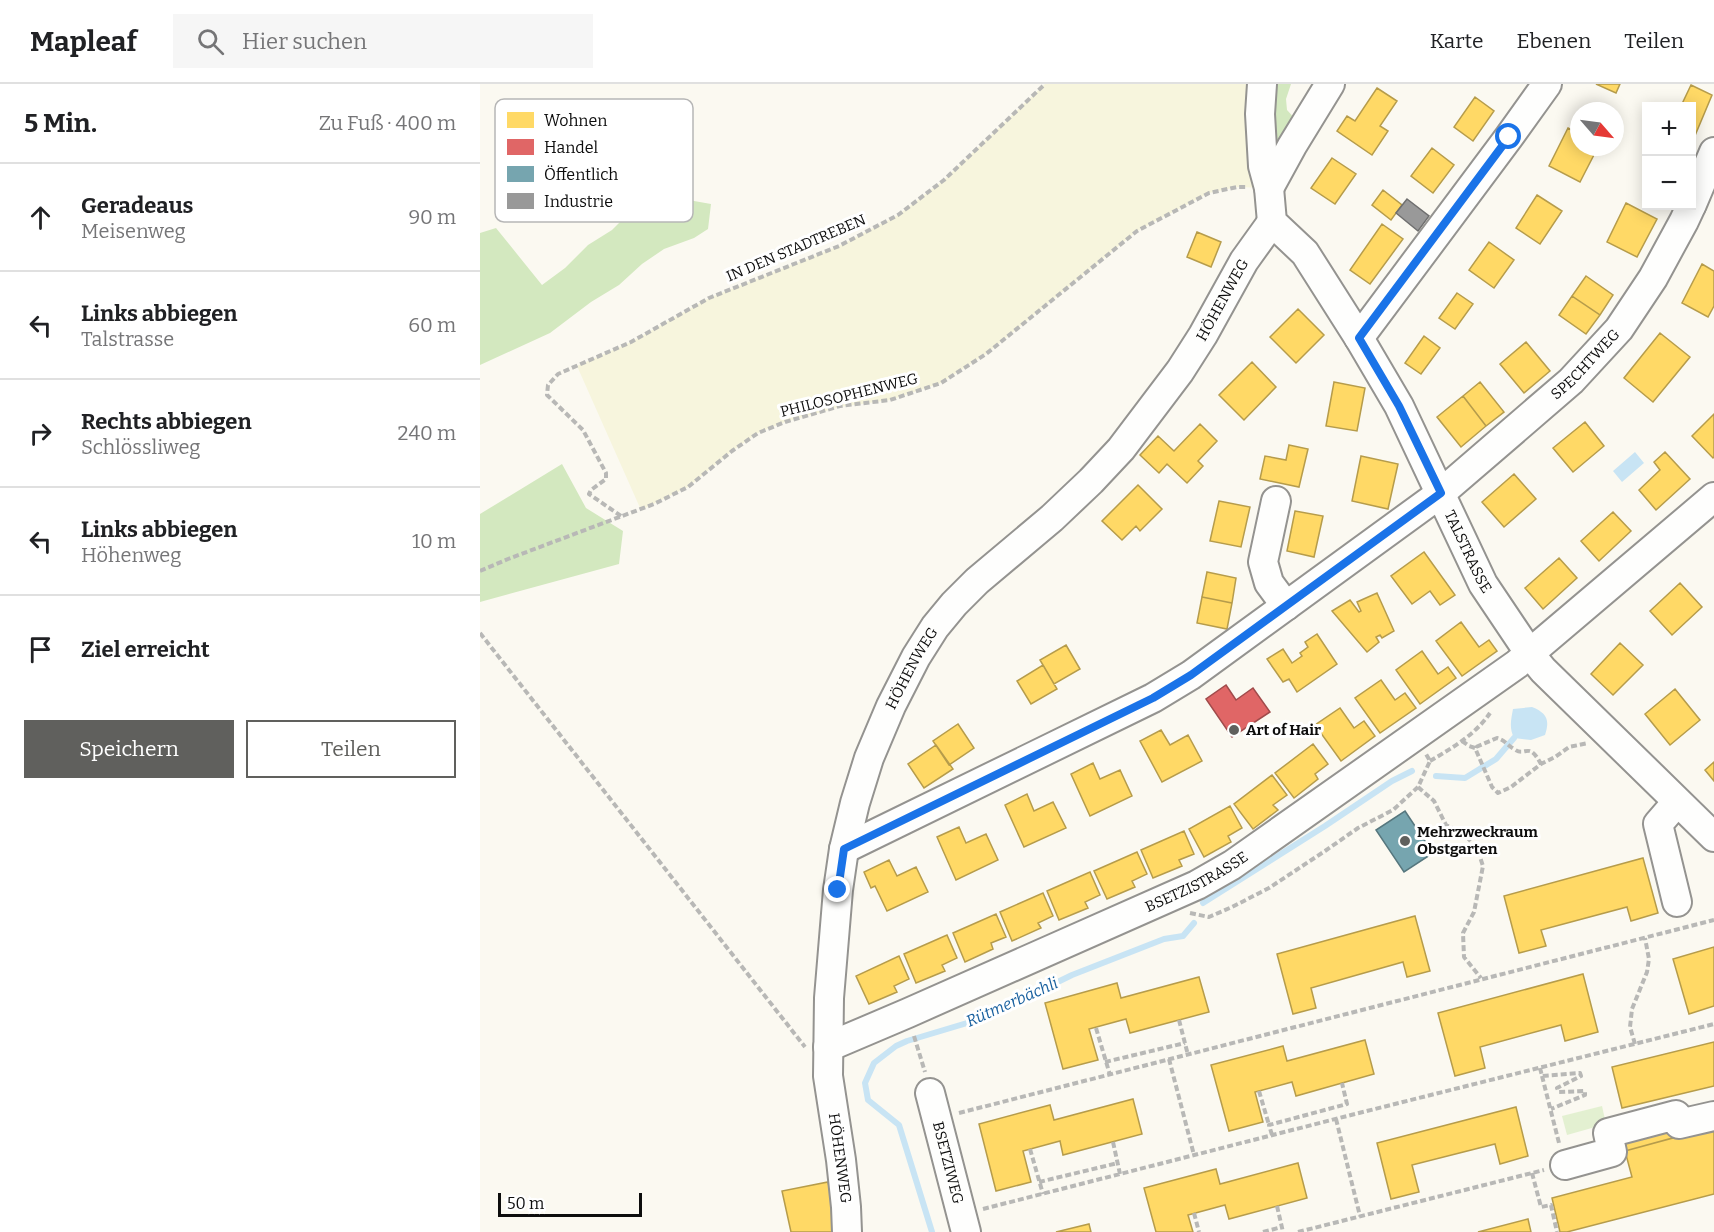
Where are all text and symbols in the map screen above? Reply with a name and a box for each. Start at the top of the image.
search box [173,14,593,68]
text: Mapleaf [30,25,137,58]
icon: search [194,25,227,58]
text: Hier suchen [242,28,367,55]
text: Karte [1430,28,1483,54]
text: Ebenen [1516,28,1591,54]
text: Teilen [1624,28,1684,54]
legend [495,99,693,222]
north arrow [1570,102,1624,156]
map controls [1642,102,1696,210]
button: + [1642,102,1696,156]
text: 5 Min. [24,108,97,139]
text: Zu Fuß · 400 m [319,111,456,135]
text: Wohnen [544,111,607,130]
route start [1495,123,1521,149]
text: Handel [544,138,599,157]
button: − [1642,156,1696,210]
text: Öffentlich [544,165,618,184]
text: Geradeaus [81,192,193,219]
text: Industrie [544,192,613,211]
icon: ahead [24,201,57,234]
text: 90 m [408,205,456,229]
street label: IN DEN STADTREBEN [724,210,869,286]
text: Meisenweg [81,219,186,243]
street label: HÖHENWEG [1192,256,1252,344]
text: Links abbiegen [81,300,238,327]
icon: left [24,309,57,342]
text: 60 m [408,313,456,337]
street label: SPECHTWEG [1547,325,1623,403]
text: Talstrasse [81,327,174,351]
street label: PHILOSOPHENWEG [778,369,920,421]
text: Rechts abbiegen [81,408,252,435]
icon: right [24,417,57,450]
text: 240 m [398,421,456,445]
text: Schlössliweg [81,435,201,459]
street label: TALSTRASSE [1441,507,1495,596]
text: Links abbiegen [81,516,238,543]
icon: left [24,525,57,558]
text: 10 m [412,529,456,553]
text: Höhenweg [81,543,181,567]
street label: HÖHENWEG [882,624,942,712]
icon: arrive [24,633,57,666]
text: Ziel erreicht [81,636,210,663]
button: Speichern [24,720,234,778]
button: Teilen [246,720,456,778]
place label: Art of Hair [1246,721,1321,739]
marker: Art of Hair [1227,723,1241,737]
place label: Mehrzweckraum Obstgarten [1417,823,1538,858]
marker: Mehrzweckraum Obstgarten [1398,834,1412,848]
street label: BSETZISTRASSE [1142,848,1251,916]
route end [824,876,850,902]
water label: Rütmerbächli [963,973,1061,1031]
street label: HÖHENWEG [825,1112,855,1204]
street label: BSETZIWEG [929,1120,967,1206]
scale bar [498,1190,642,1218]
text: 50 m [507,1194,544,1213]

